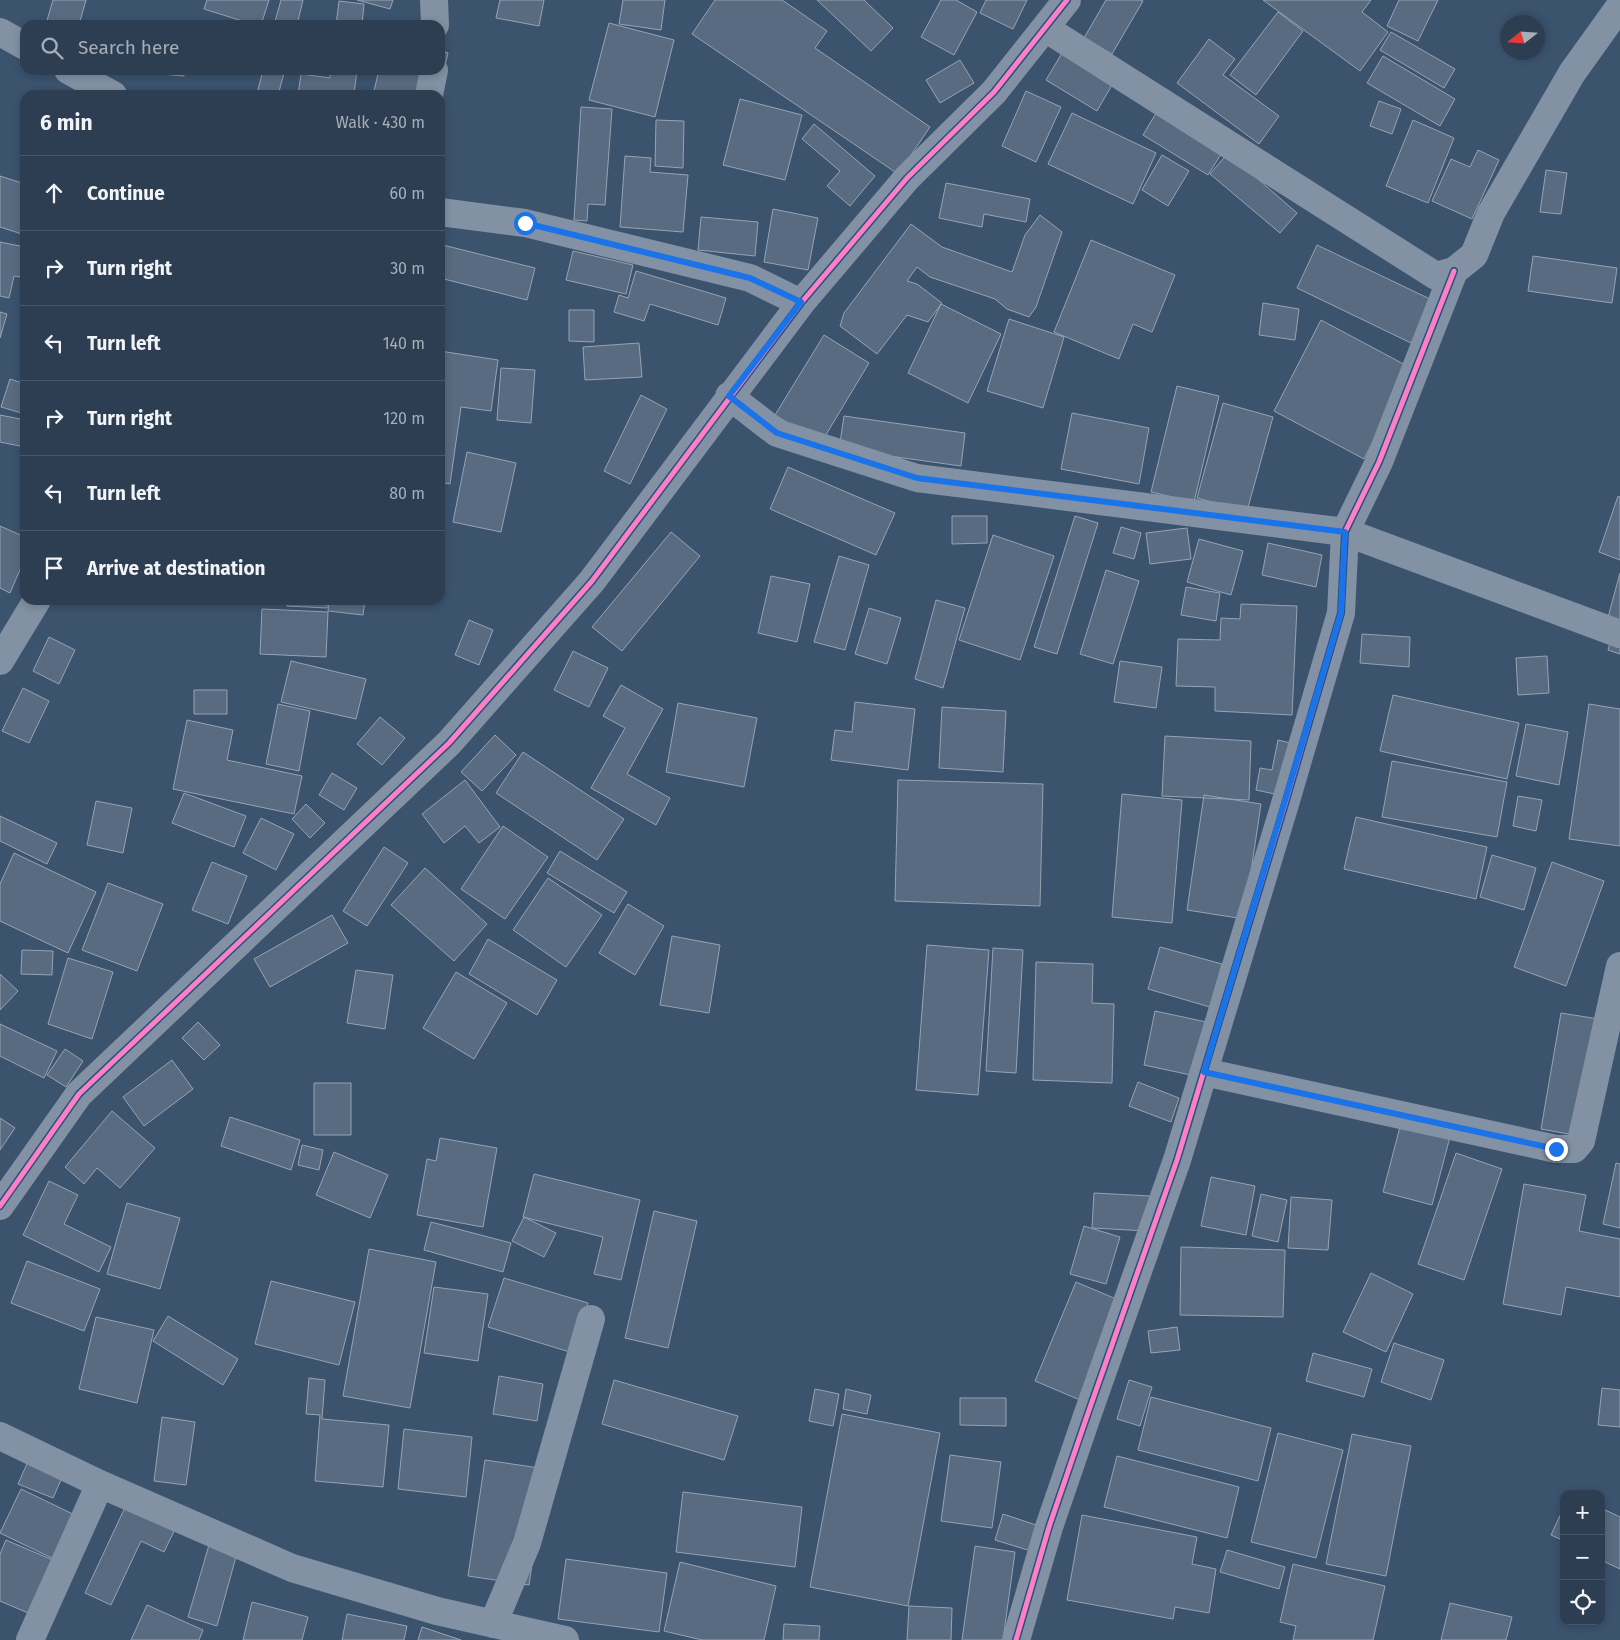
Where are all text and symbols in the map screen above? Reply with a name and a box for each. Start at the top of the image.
north arrow [1500,15,1545,60]
search box [20,20,445,75]
icon: search [38,34,66,62]
text: Search here [78,36,179,59]
text: 6 min [40,110,93,136]
text: Walk · 430 m [335,113,425,132]
icon: ahead [40,179,68,207]
text: Continue [87,182,165,205]
text: 60 m [390,184,425,203]
route start [514,212,537,235]
icon: right [40,254,68,282]
text: Turn right [87,257,172,280]
text: 30 m [390,259,425,278]
icon: left [40,329,68,357]
text: Turn left [87,332,161,355]
text: 140 m [383,334,425,353]
icon: right [40,404,68,432]
text: Turn right [87,407,172,430]
text: 120 m [383,409,425,428]
icon: left [40,479,68,507]
text: Turn left [87,482,161,505]
text: 80 m [389,484,425,503]
icon: arrive [40,554,68,582]
text: Arrive at destination [87,557,266,580]
route end [1545,1138,1568,1161]
map controls [1560,1490,1605,1625]
button: + [1560,1490,1605,1535]
button: − [1560,1535,1605,1580]
button: locate [1560,1580,1605,1625]

